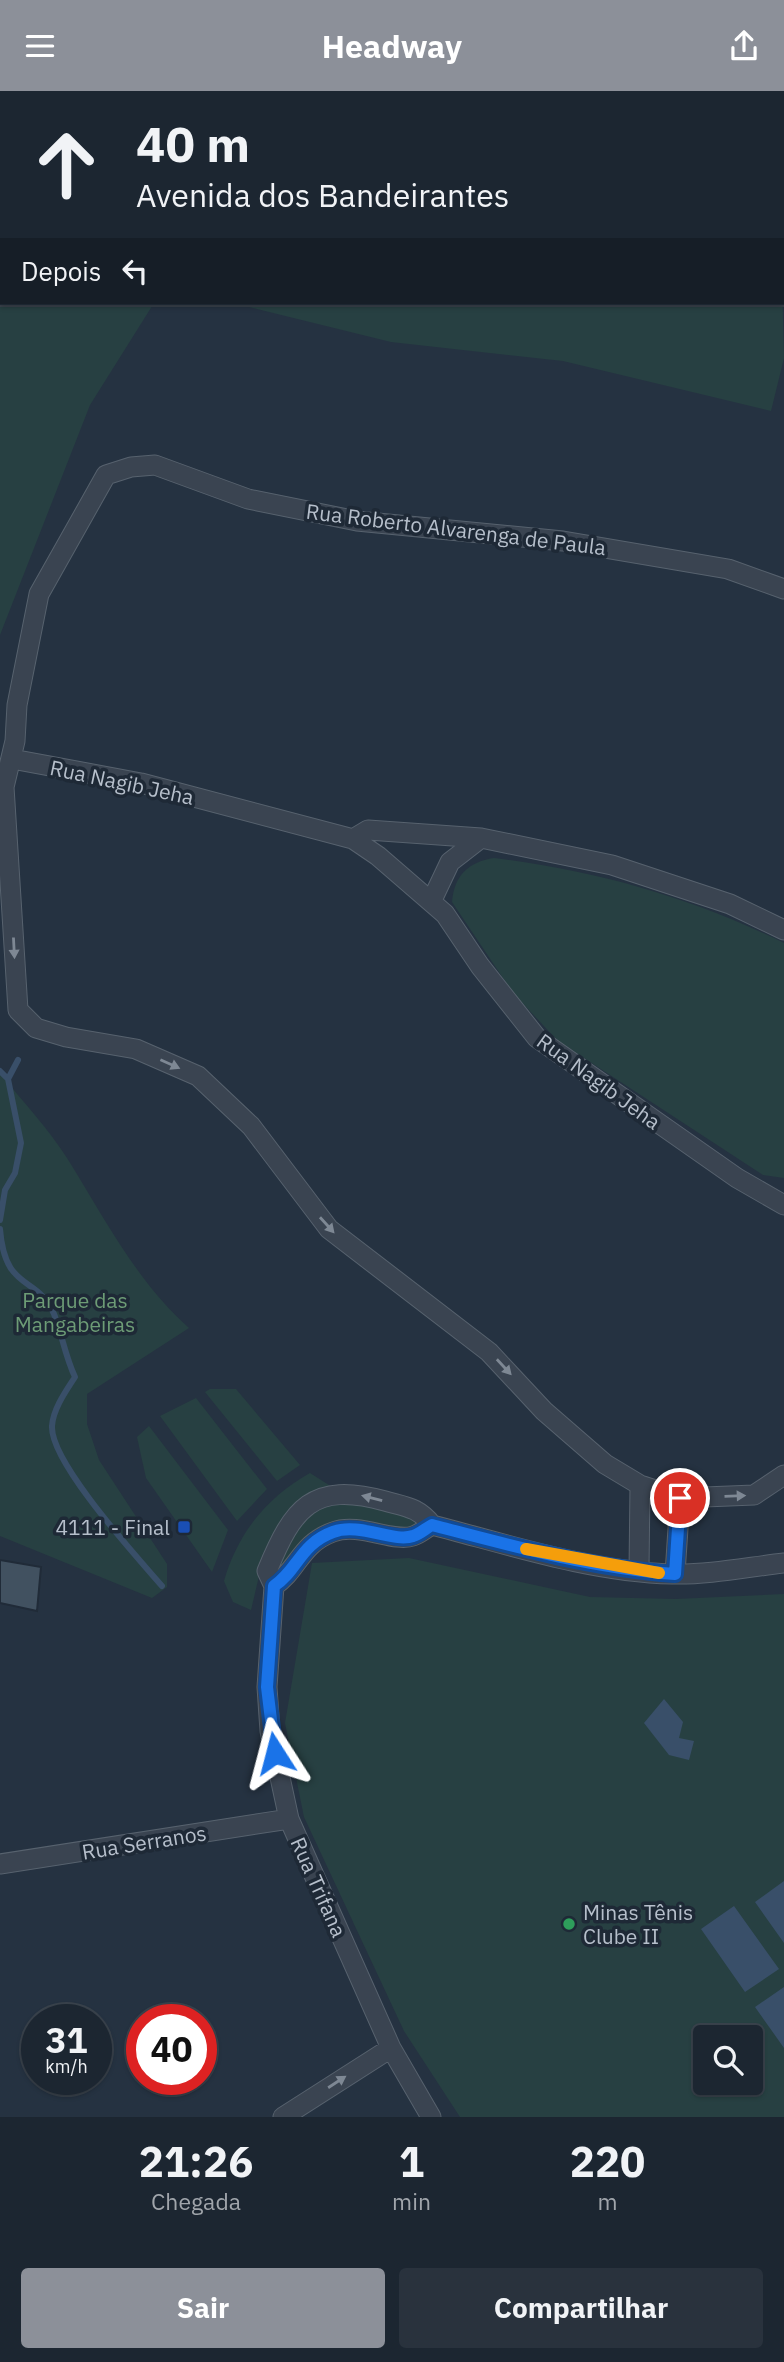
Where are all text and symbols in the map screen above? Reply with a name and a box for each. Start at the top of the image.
text: Headway [322,25,462,67]
icon: menu [21,27,59,65]
icon: share [725,27,763,65]
text: 40 m [136,112,250,175]
icon: ahead [21,119,112,210]
text: Avenida dos Bandeirantes [136,174,509,216]
icon: left [116,252,154,290]
text: Depois [21,254,102,288]
street label: Rua Roberto Alvarenga de Paula [305,497,607,561]
street label: Rua Nagib Jeha [47,753,197,811]
one-way arrow [9,937,20,959]
street label: Rua Nagib Jeha [532,1027,666,1135]
one-way arrow [160,1059,181,1070]
one-way arrow [319,1216,334,1233]
park label: Parque das Mangabeiras [15,1286,135,1338]
one-way arrow [495,1358,511,1375]
pin [650,1468,710,1528]
icon: arrive [661,1479,699,1517]
one-way arrow [724,1490,746,1501]
one-way arrow [361,1492,383,1503]
place label: 4111 - Final [55,1513,170,1541]
marker: 4111 - Final [176,1519,192,1535]
position arrow [238,1716,312,1790]
street label: Rua Serranos [80,1818,208,1866]
street label: Rua Trifana [285,1833,353,1941]
place label: Minas Tênis Clube II [583,1898,693,1950]
marker: Minas Tênis Clube II [561,1916,577,1932]
speed limit sign: 40 [126,2004,217,2095]
text: 31 [45,2017,88,2063]
map controls [693,2025,763,2095]
button: search [693,2025,763,2095]
text: km/h [45,2055,88,2078]
one-way arrow [327,2076,347,2089]
text: 21:26 [139,2134,253,2189]
text: 1 [399,2134,424,2189]
text: 220 [570,2134,645,2189]
text: Chegada [151,2186,241,2216]
text: min [392,2186,431,2216]
text: m [597,2186,618,2216]
button: Sair [21,2268,385,2348]
button: Compartilhar [399,2268,763,2348]

